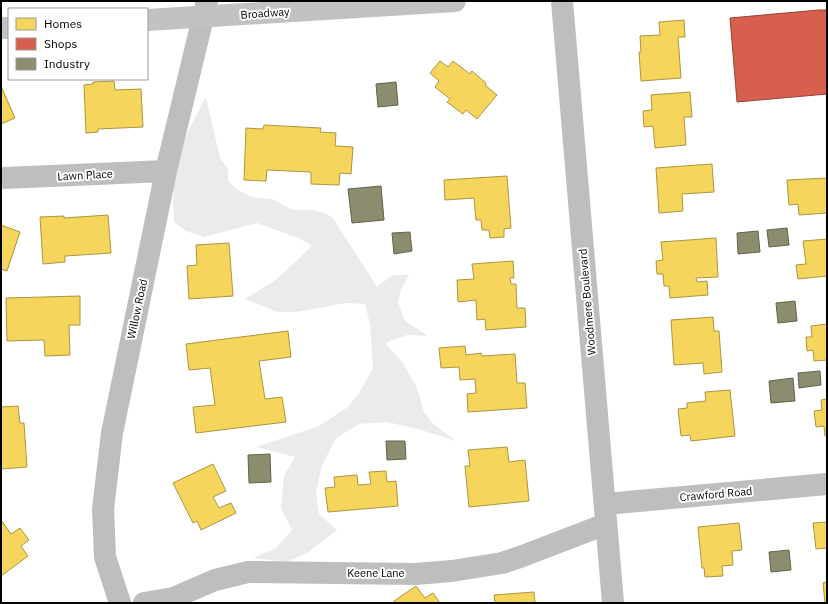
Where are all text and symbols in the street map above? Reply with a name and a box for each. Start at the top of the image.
street label: Broadway [240,4,291,22]
legend [8,8,148,80]
text: Homes [44,16,82,31]
text: Shops [44,36,77,51]
text: Industry [44,56,90,71]
street label: Lawn Place [57,167,113,183]
street label: Woodmere Boulevard [575,248,599,356]
street label: Willow Road [124,278,150,340]
street label: Crawford Road [679,484,753,504]
street label: Keene Lane [347,566,405,580]

